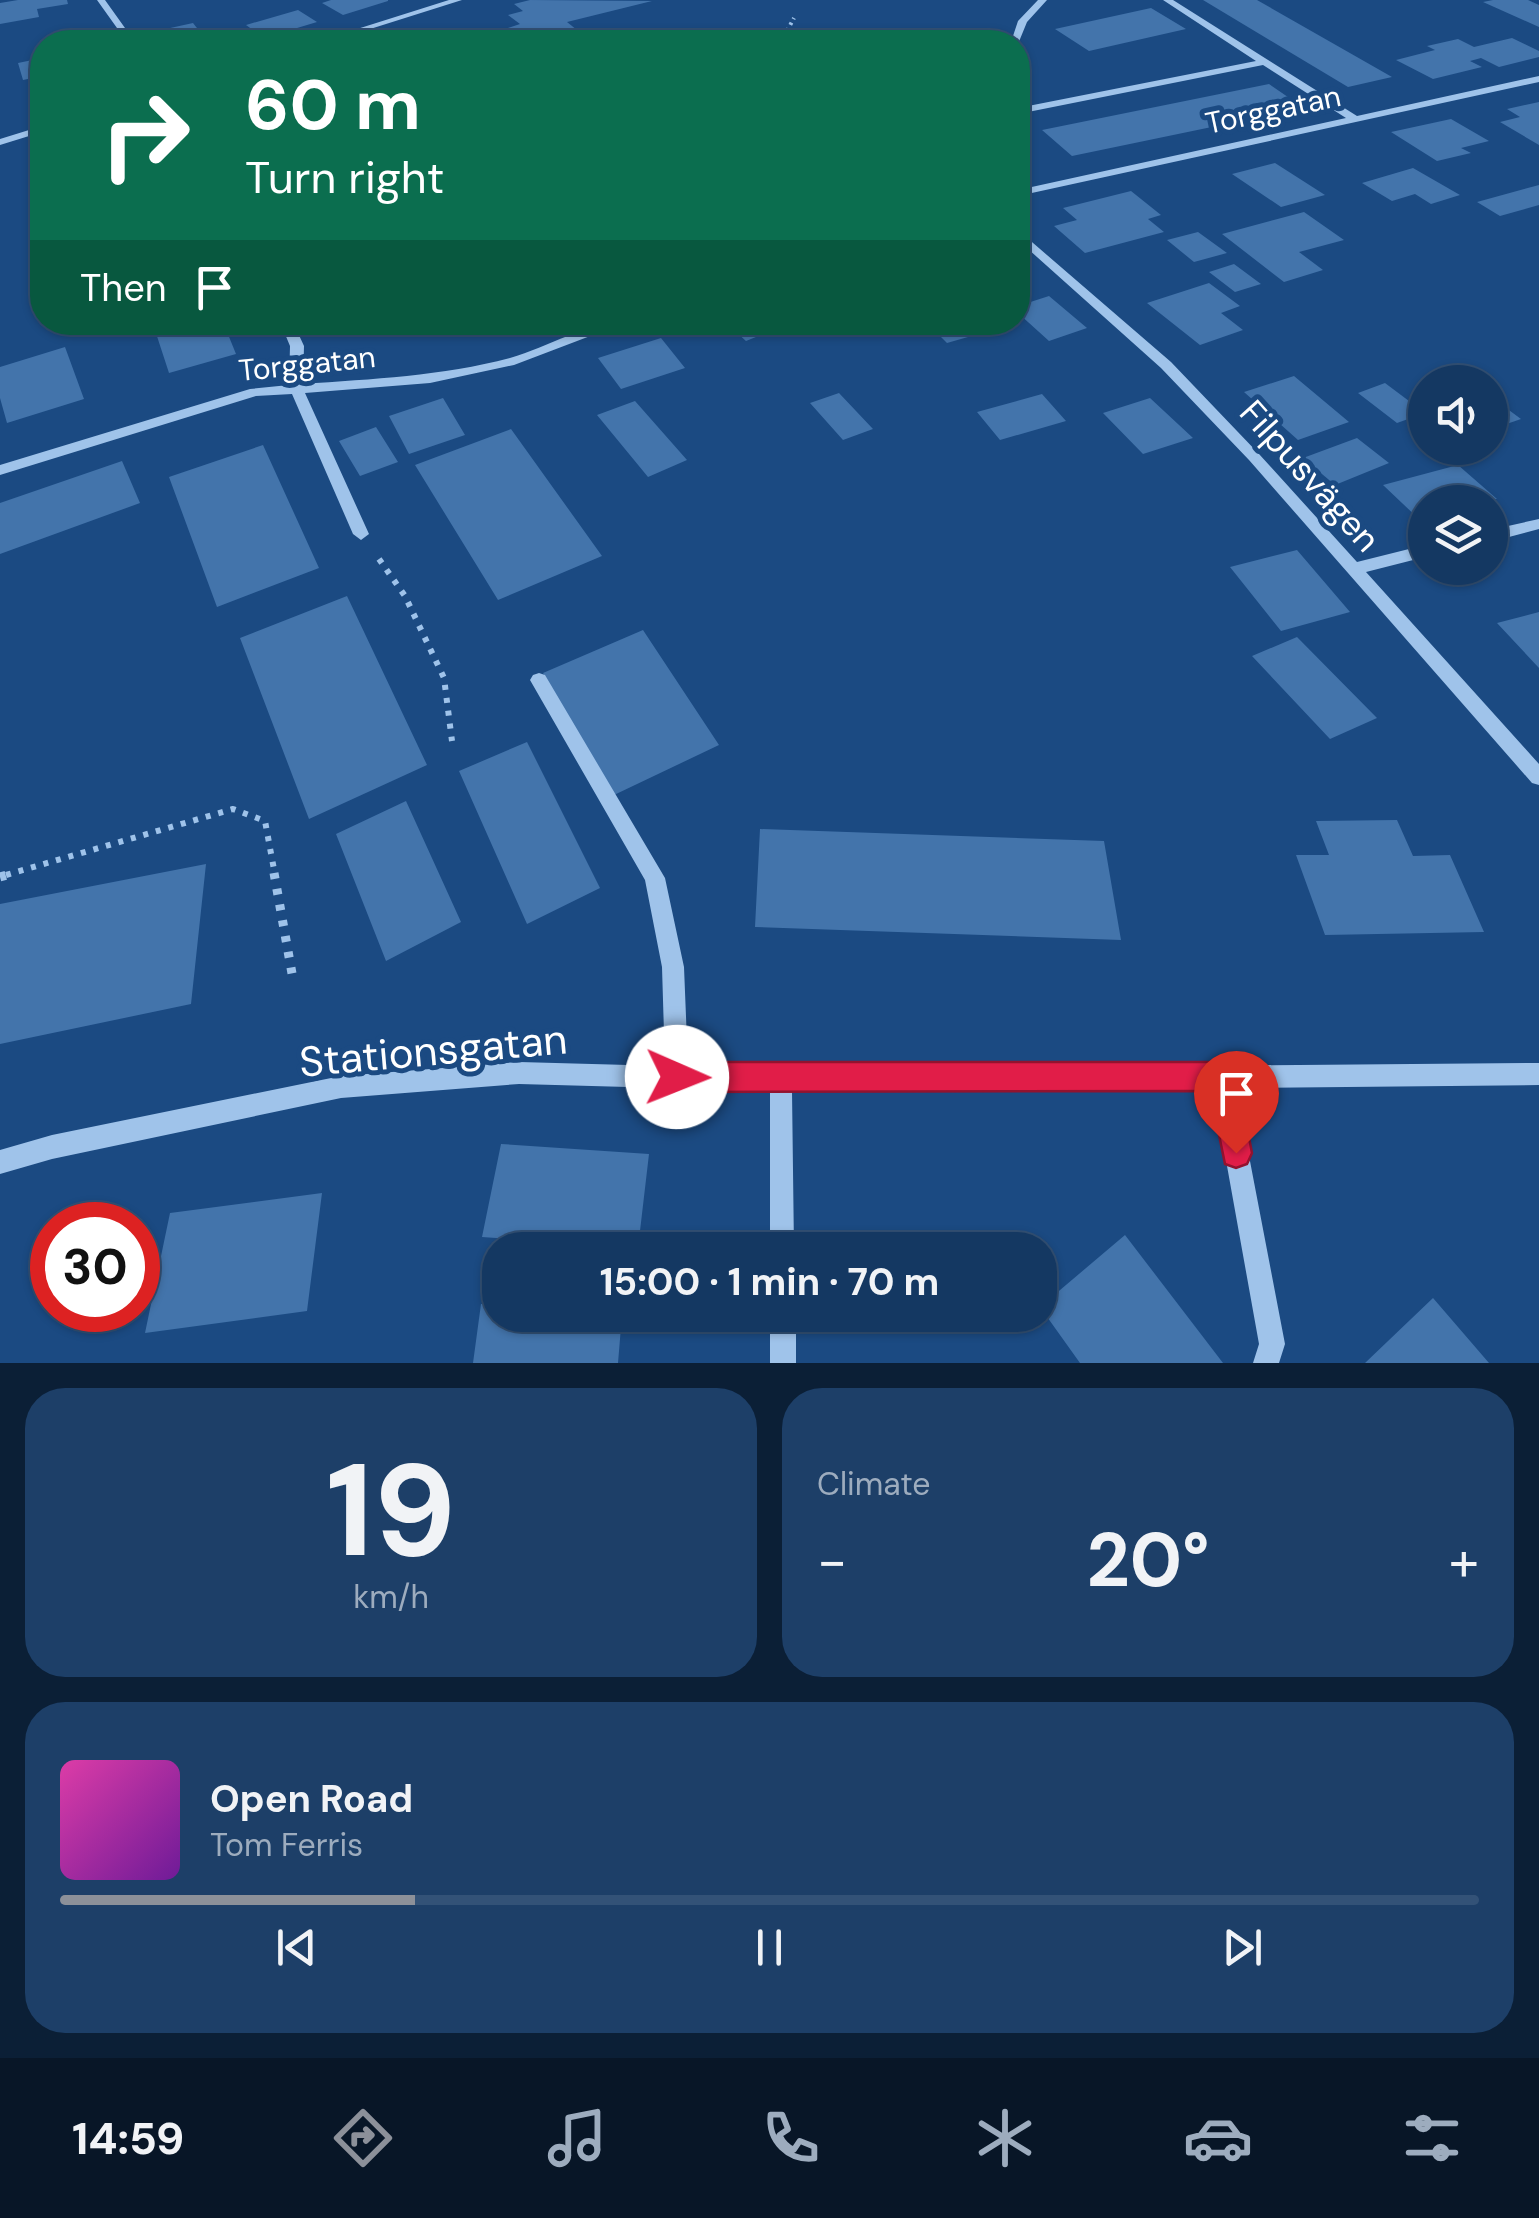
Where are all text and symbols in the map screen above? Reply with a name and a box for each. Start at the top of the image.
text: 60 m [245,60,421,151]
icon: right [80,70,210,200]
street label: Torggatan [1202,76,1344,143]
text: Turn right [245,148,444,207]
icon: arrive [187,260,242,315]
text: Then [80,263,167,313]
street label: Torggatan [237,337,377,390]
map controls [1408,365,1508,585]
button: sound [1408,365,1508,465]
street label: Filpusvägen [1230,390,1390,562]
button: layers [1408,485,1508,585]
street label: Stationsgatan [297,1011,569,1090]
position arrow [625,1025,729,1129]
pin [1194,1051,1279,1154]
icon: arrive [1209,1066,1264,1121]
speed limit sign: 30 [30,1202,160,1332]
text: 15:00 · 1 min · 70 m [600,1257,939,1307]
text: 19 [326,1426,456,1595]
text: Climate [817,1463,931,1505]
text: 20° [1087,1512,1210,1609]
text: − [817,1525,847,1597]
text: + [1449,1525,1479,1597]
text: km/h [353,1576,429,1618]
text: Open Road [210,1774,413,1824]
text: Tom Ferris [210,1824,363,1866]
icon: previous [269,1920,324,1975]
icon: pause [742,1920,797,1975]
icon: next [1215,1920,1270,1975]
icon: directions [328,2103,398,2173]
icon: music [542,2103,612,2173]
icon: phone [756,2103,826,2173]
icon: climate [970,2103,1040,2173]
icon: car [1183,2103,1253,2173]
icon: filters [1397,2103,1467,2173]
text: 14:59 [72,2109,184,2168]

